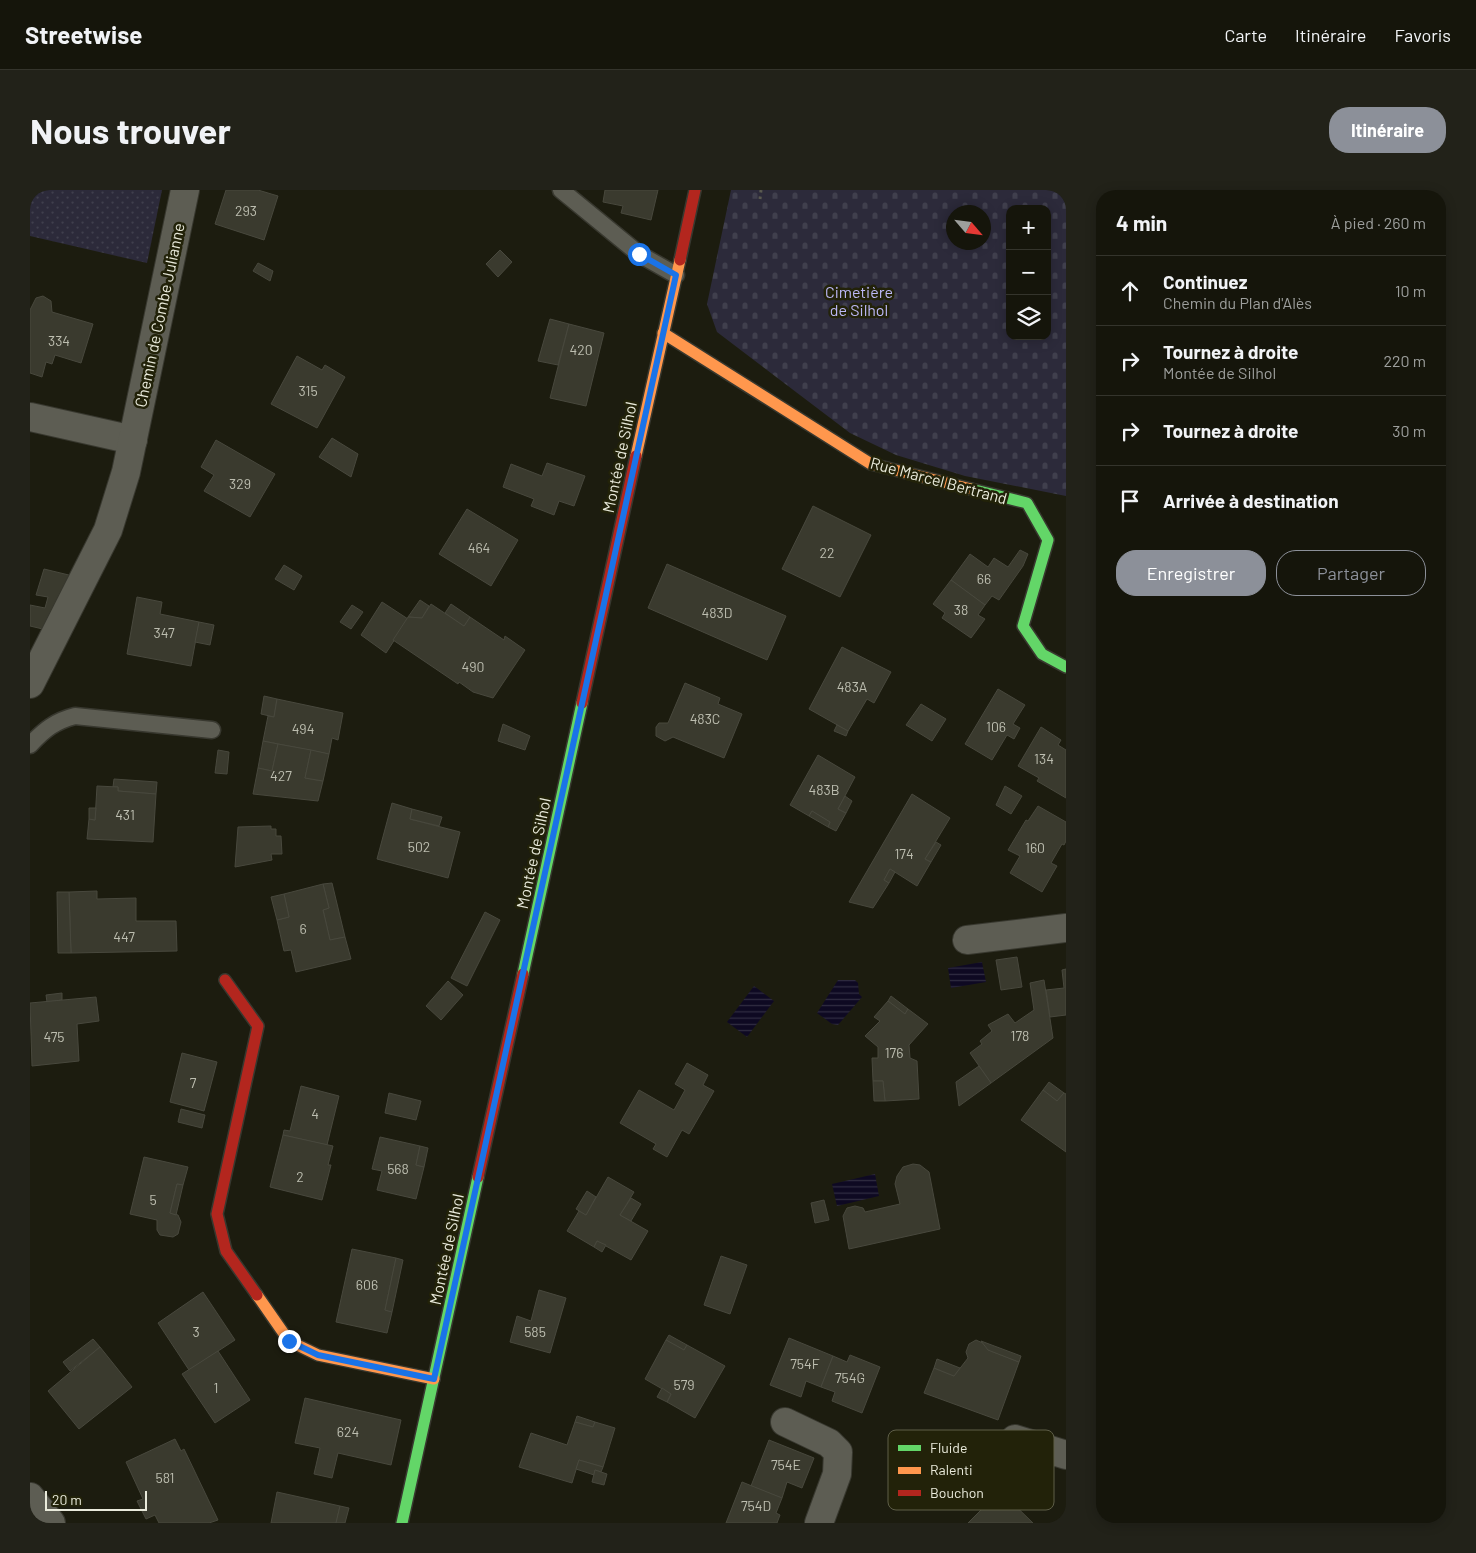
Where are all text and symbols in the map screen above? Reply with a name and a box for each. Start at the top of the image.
text: Streetwise [25,20,142,49]
text: Carte [1224,24,1267,46]
text: Itinéraire [1295,24,1366,46]
text: Favoris [1394,24,1451,46]
button: Itinéraire [1329,107,1446,153]
text: Nous trouver [30,109,231,151]
house number: 293 [235,202,257,219]
north arrow [946,205,991,250]
map controls [1006,205,1051,340]
button: + [1006,205,1051,250]
text: 4 min [1116,210,1167,235]
text: À pied · 260 m [1331,213,1426,232]
street label: Chemin de Combe Julianne [130,221,188,409]
route start [628,243,651,266]
button: − [1006,250,1051,295]
text: Continuez [1163,270,1247,293]
icon: ahead [1116,277,1144,305]
text: 10 m [1395,281,1426,300]
park label: Cimetière de Silhol [825,282,893,319]
text: Chemin du Plan d'Alès [1163,293,1312,312]
button: layers [1006,295,1051,340]
house number: 334 [48,332,70,349]
text: Tournez à droite [1163,340,1299,363]
house number: 420 [569,341,593,358]
icon: right [1116,347,1144,375]
text: 220 m [1383,351,1426,370]
text: Montée de Silhol [1163,363,1276,382]
house number: 315 [298,382,318,399]
street label: Montée de Silhol [598,400,640,514]
icon: right [1116,417,1144,445]
text: Tournez à droite [1163,419,1299,442]
text: 30 m [1392,421,1426,440]
street label: Rue Marcel Bertrand [869,453,1009,507]
house number: 329 [229,475,251,492]
icon: arrive [1116,487,1144,515]
text: Arrivée à destination [1163,489,1339,512]
house number: 464 [468,539,490,556]
house number: 22 [819,544,835,561]
button: Enregistrer [1116,550,1266,596]
button: Partager [1276,550,1426,596]
house number: 66 [977,570,991,587]
house number: 38 [954,601,968,618]
house number: 483D [702,604,732,621]
house number: 347 [153,624,175,641]
house number: 490 [462,658,484,675]
house number: 483A [837,678,868,695]
house number: 483C [690,710,720,727]
house number: 106 [986,718,1006,735]
house number: 494 [292,720,314,737]
house number: 134 [1034,750,1054,767]
house number: 427 [270,767,292,784]
house number: 483B [809,781,840,798]
street label: Montée de Silhol [512,796,554,910]
house number: 431 [115,806,135,823]
house number: 502 [408,838,430,855]
house number: 160 [1025,839,1045,856]
house number: 174 [894,845,914,862]
house number: 6 [299,920,307,937]
house number: 447 [113,928,135,945]
house number: 178 [1011,1027,1029,1044]
house number: 475 [43,1028,65,1045]
house number: 176 [885,1044,903,1061]
house number: 7 [190,1074,197,1091]
house number: 4 [311,1105,319,1122]
house number: 568 [387,1160,409,1177]
house number: 2 [296,1168,304,1185]
house number: 5 [149,1191,157,1208]
street label: Montée de Silhol [425,1192,467,1306]
house number: 606 [356,1276,378,1293]
house number: 3 [192,1323,200,1340]
house number: 585 [524,1323,546,1340]
route end [278,1330,301,1353]
house number: 754F [790,1355,820,1372]
house number: 754G [835,1369,865,1386]
house number: 579 [673,1376,695,1393]
house number: 1 [214,1379,218,1396]
house number: 624 [337,1423,359,1440]
legend [888,1430,1054,1510]
text: Fluide [930,1439,967,1456]
house number: 754E [771,1456,801,1473]
text: Ralenti [930,1461,973,1478]
house number: 581 [156,1469,175,1486]
text: Bouchon [930,1484,984,1501]
scale bar [45,1488,148,1511]
text: 20 m [52,1491,82,1508]
house number: 754D [741,1497,771,1514]

